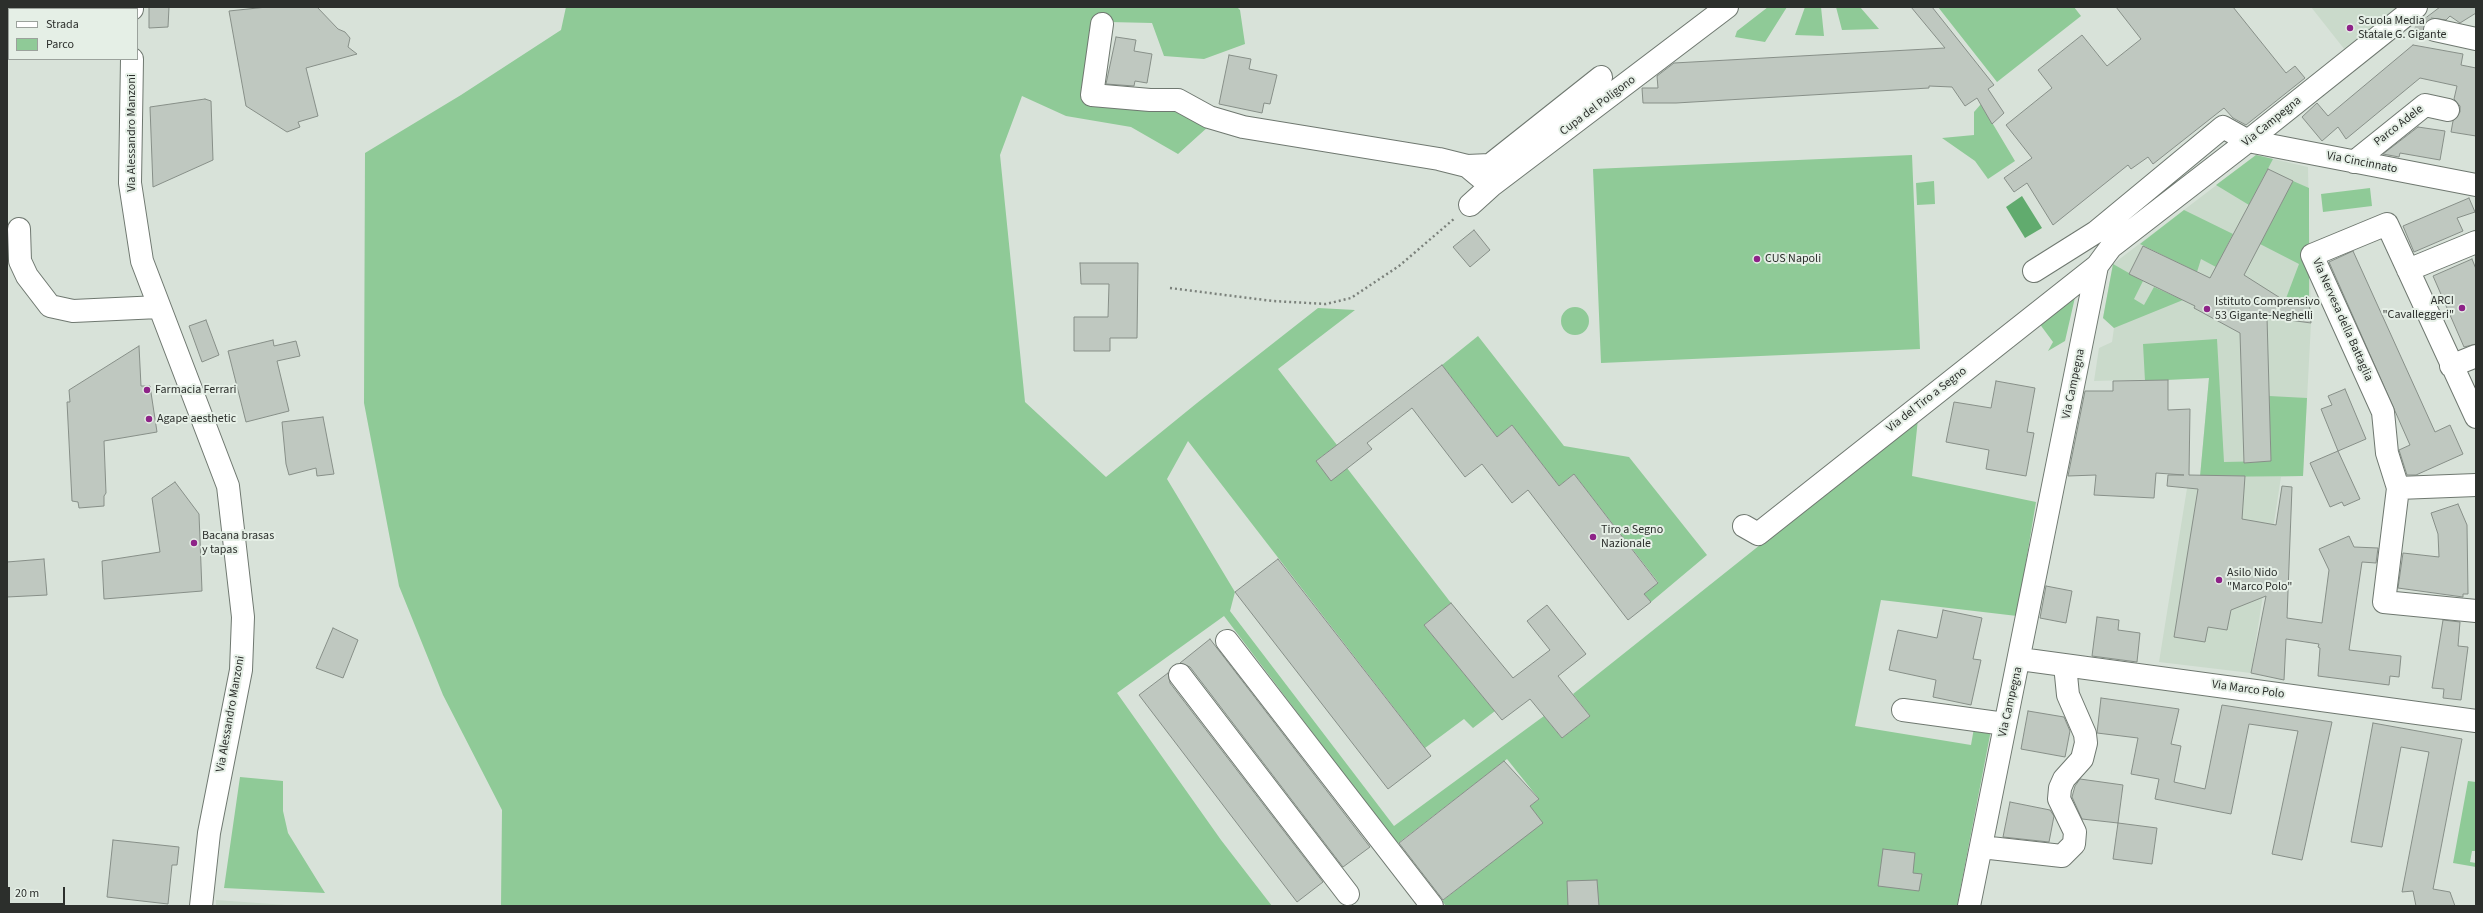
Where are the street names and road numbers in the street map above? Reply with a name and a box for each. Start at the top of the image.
street label: Cupa del Poligono [1557,73,1639,139]
street label: Via Alessandro Manzoni [125,74,139,192]
street label: Via Campegna [2240,94,2304,150]
street label: Parco Adele [2371,102,2427,150]
street label: Via Cincinnato [2325,149,2399,177]
street label: Via Nervesa della Battaglia [2308,256,2376,384]
street label: Via Campegna [2060,347,2088,421]
street label: Via del Tiro a Segno [1884,364,1970,436]
street label: Via Alessandro Manzoni [214,655,248,773]
street label: Via Campegna [1996,666,2026,738]
street label: Via Marco Polo [2211,678,2285,702]

